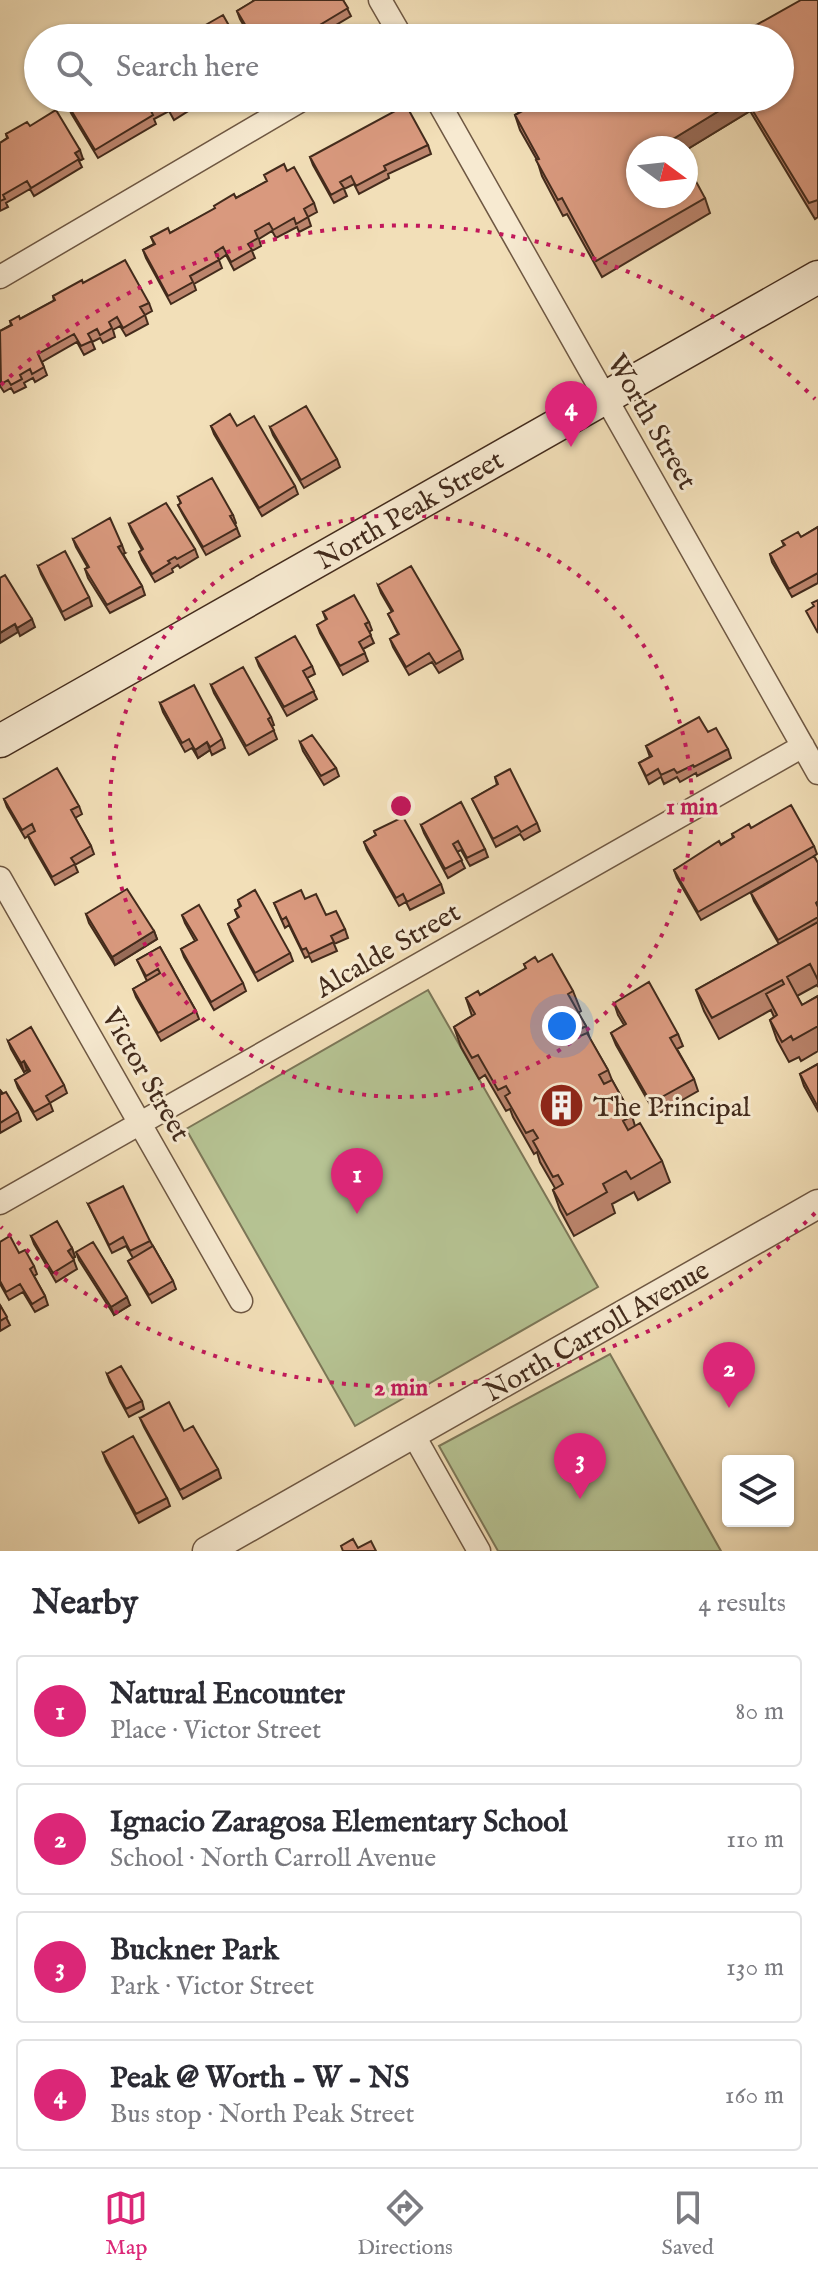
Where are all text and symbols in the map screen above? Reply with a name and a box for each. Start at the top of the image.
search box [24,24,794,112]
icon: search [52,46,96,90]
text: Search here [116,49,259,87]
north arrow [626,136,698,208]
street label: Worth Street [598,348,704,497]
pin: 4 [545,381,597,447]
street label: North Peak Street [310,443,511,579]
centre of rings [387,792,415,820]
text: 1 min [666,792,718,823]
street label: Alcalde Street [309,895,467,1007]
street label: Victor Street [92,1001,197,1149]
your location [542,1006,582,1046]
building icon: The Principal [538,1082,586,1130]
place label: The Principal [593,1091,751,1126]
pin: 1 [331,1148,383,1214]
street label: North Carroll Avenue [479,1253,716,1411]
pin: 2 [703,1342,755,1408]
text: 2 min [374,1373,428,1404]
pin: 3 [554,1433,606,1499]
map controls [722,1455,794,1527]
button: layers [722,1455,794,1527]
text: Nearby [32,1582,138,1625]
text: 4 results [698,1587,786,1620]
text: Natural Encounter [110,1676,345,1714]
text: 1 [55,1695,65,1728]
text: 80 m [735,1695,784,1728]
text: Place · Victor Street [110,1714,321,1747]
text: Ignacio Zaragosa Elementary School [110,1804,568,1842]
text: 2 [54,1823,66,1856]
text: 110 m [726,1823,784,1856]
text: School · North Carroll Avenue [110,1842,436,1875]
text: Buckner Park [110,1932,279,1970]
text: 3 [55,1951,65,1984]
text: 130 m [726,1951,784,1984]
text: Park · Victor Street [110,1970,314,2003]
text: Peak @ Worth - W - NS [110,2060,409,2098]
text: 4 [54,2079,66,2112]
text: 160 m [725,2079,784,2112]
text: Bus stop · North Peak Street [110,2098,414,2131]
tab: Map [104,2186,148,2262]
tab: Directions [357,2186,453,2262]
tab: Saved [662,2186,714,2262]

